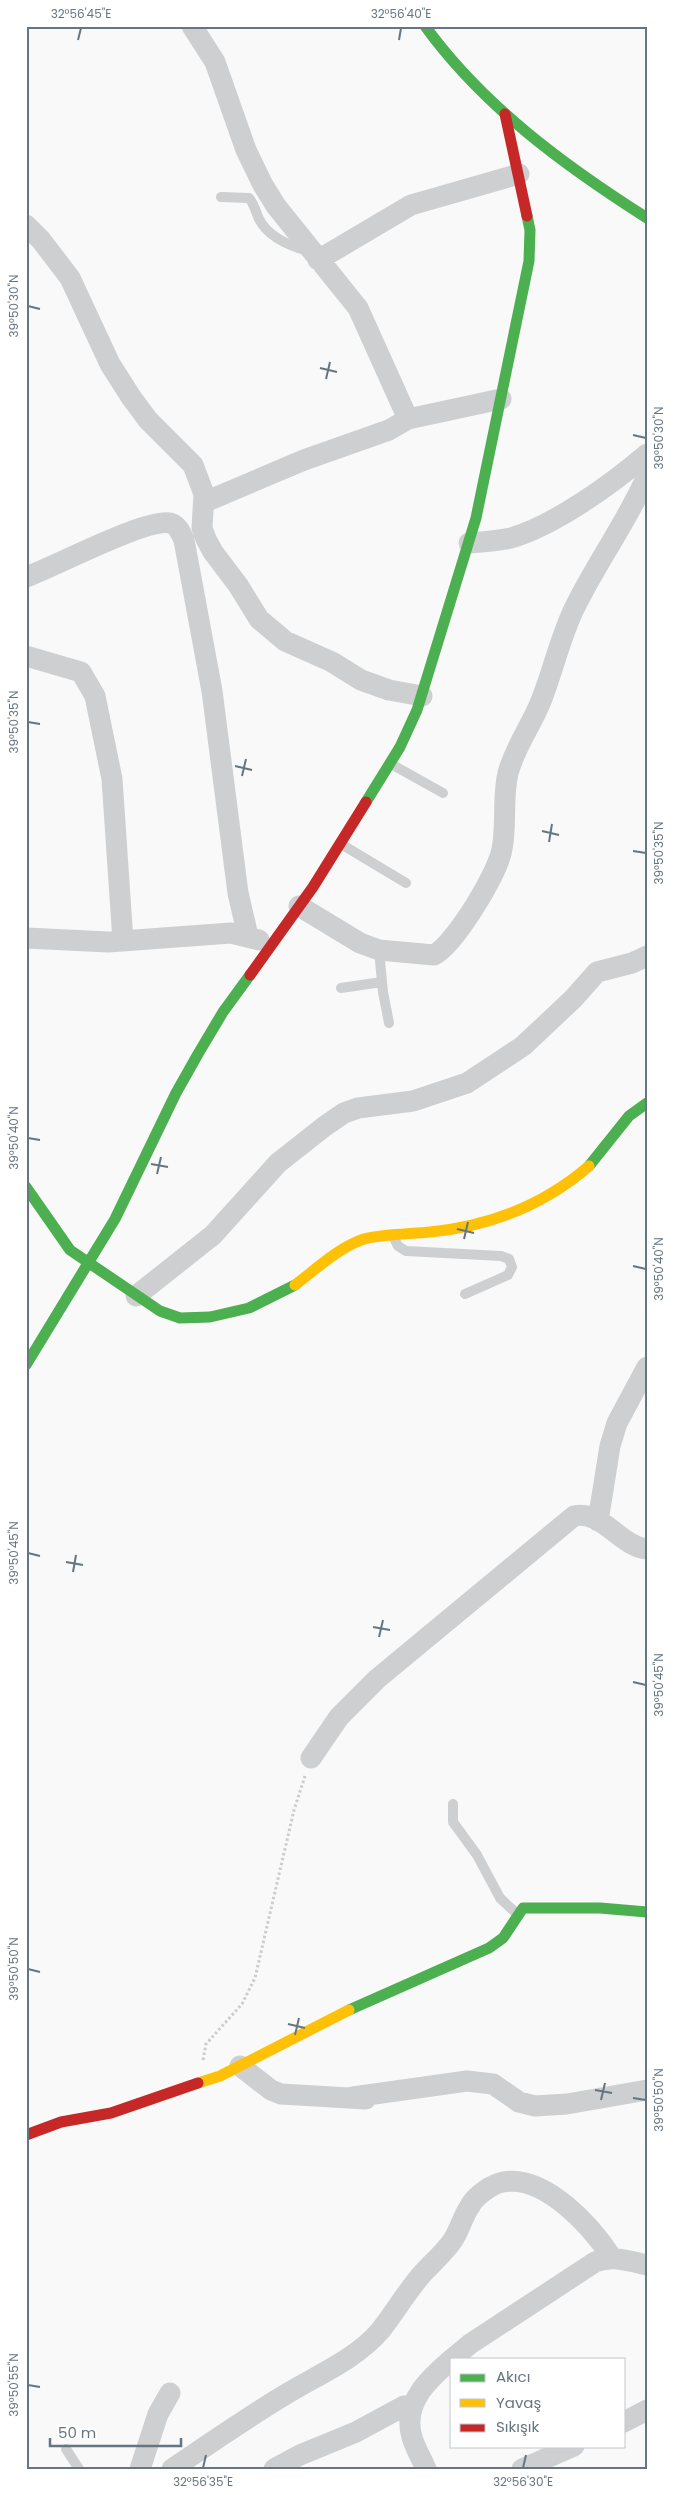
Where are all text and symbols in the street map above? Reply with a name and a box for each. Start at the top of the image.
text: 32°56'45"E [51,5,111,22]
text: 32°56'40"E [371,5,431,22]
text: 39°50'30"N [5,274,22,338]
text: 39°50'30"N [650,406,667,470]
text: 39°50'35"N [5,690,22,754]
text: 39°50'35"N [650,821,667,885]
text: 39°50'40"N [5,1106,22,1170]
text: 39°50'40"N [650,1237,667,1301]
text: 39°50'45"N [5,1521,22,1585]
text: 39°50'45"N [650,1653,667,1717]
text: 39°50'50"N [5,1937,22,2001]
text: 39°50'50"N [650,2068,667,2132]
text: 39°50'55"N [5,2353,22,2417]
legend [450,2358,626,2448]
text: Akıcı [496,2366,530,2387]
text: Yavaş [496,2392,541,2413]
scale bar [50,2415,181,2447]
text: Sıkışık [496,2416,539,2437]
text: 50 m [58,2422,96,2443]
text: 32°56'35"E [173,2473,233,2490]
text: 32°56'30"E [493,2473,553,2490]

